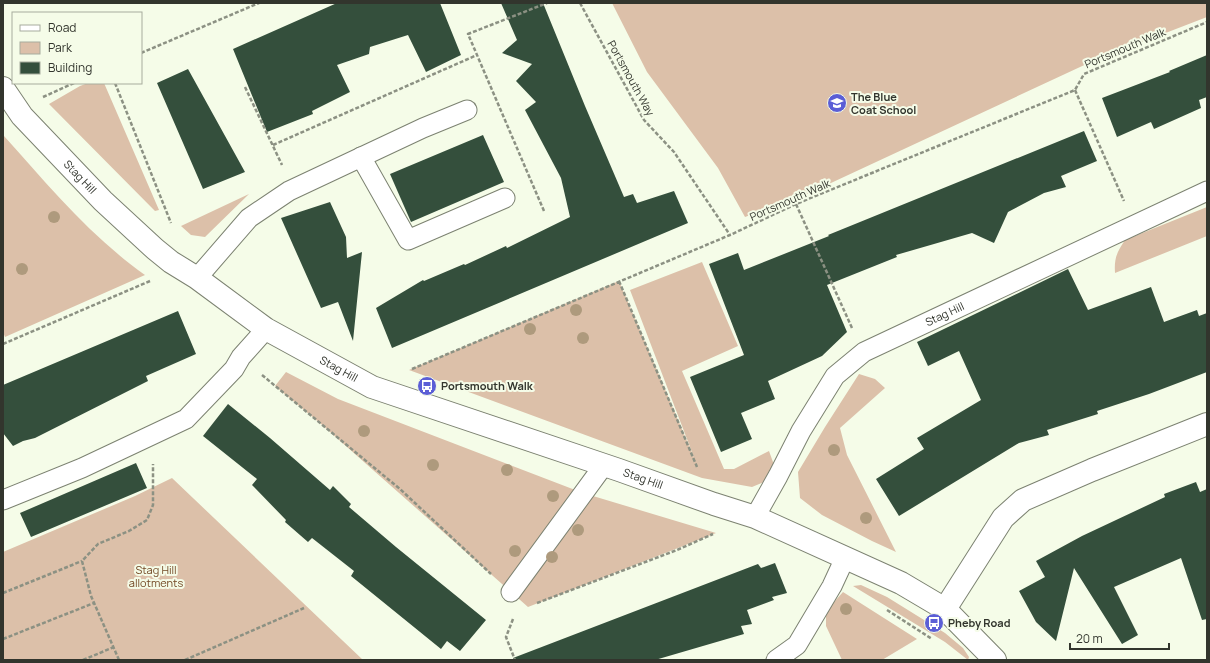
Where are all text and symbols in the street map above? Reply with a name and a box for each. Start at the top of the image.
legend [12,12,142,84]
text: Road [48,19,76,36]
street label: Portsmouth Walk [1082,23,1168,71]
street label: Portsmouth Way [604,37,658,118]
text: Park [48,39,73,56]
text: Building [48,59,92,76]
place label: The Blue Coat School [851,89,916,117]
school or university icon: The Blue Coat School [826,92,848,114]
street label: Stag Hill [61,156,100,197]
street label: Portsmouth Walk [747,175,833,224]
street label: Stag Hill [923,298,966,329]
street label: Stag Hill [317,352,361,385]
bus stop icon: Portsmouth Walk [416,375,438,397]
place label: Portsmouth Walk [441,378,534,393]
street label: Stag Hill [621,464,665,492]
park label: Stag Hill allotments [129,562,183,590]
bus stop icon: Pheby Road [923,612,945,634]
place label: Pheby Road [948,615,1011,630]
scale bar [1070,625,1169,651]
text: 20 m [1076,630,1103,647]

